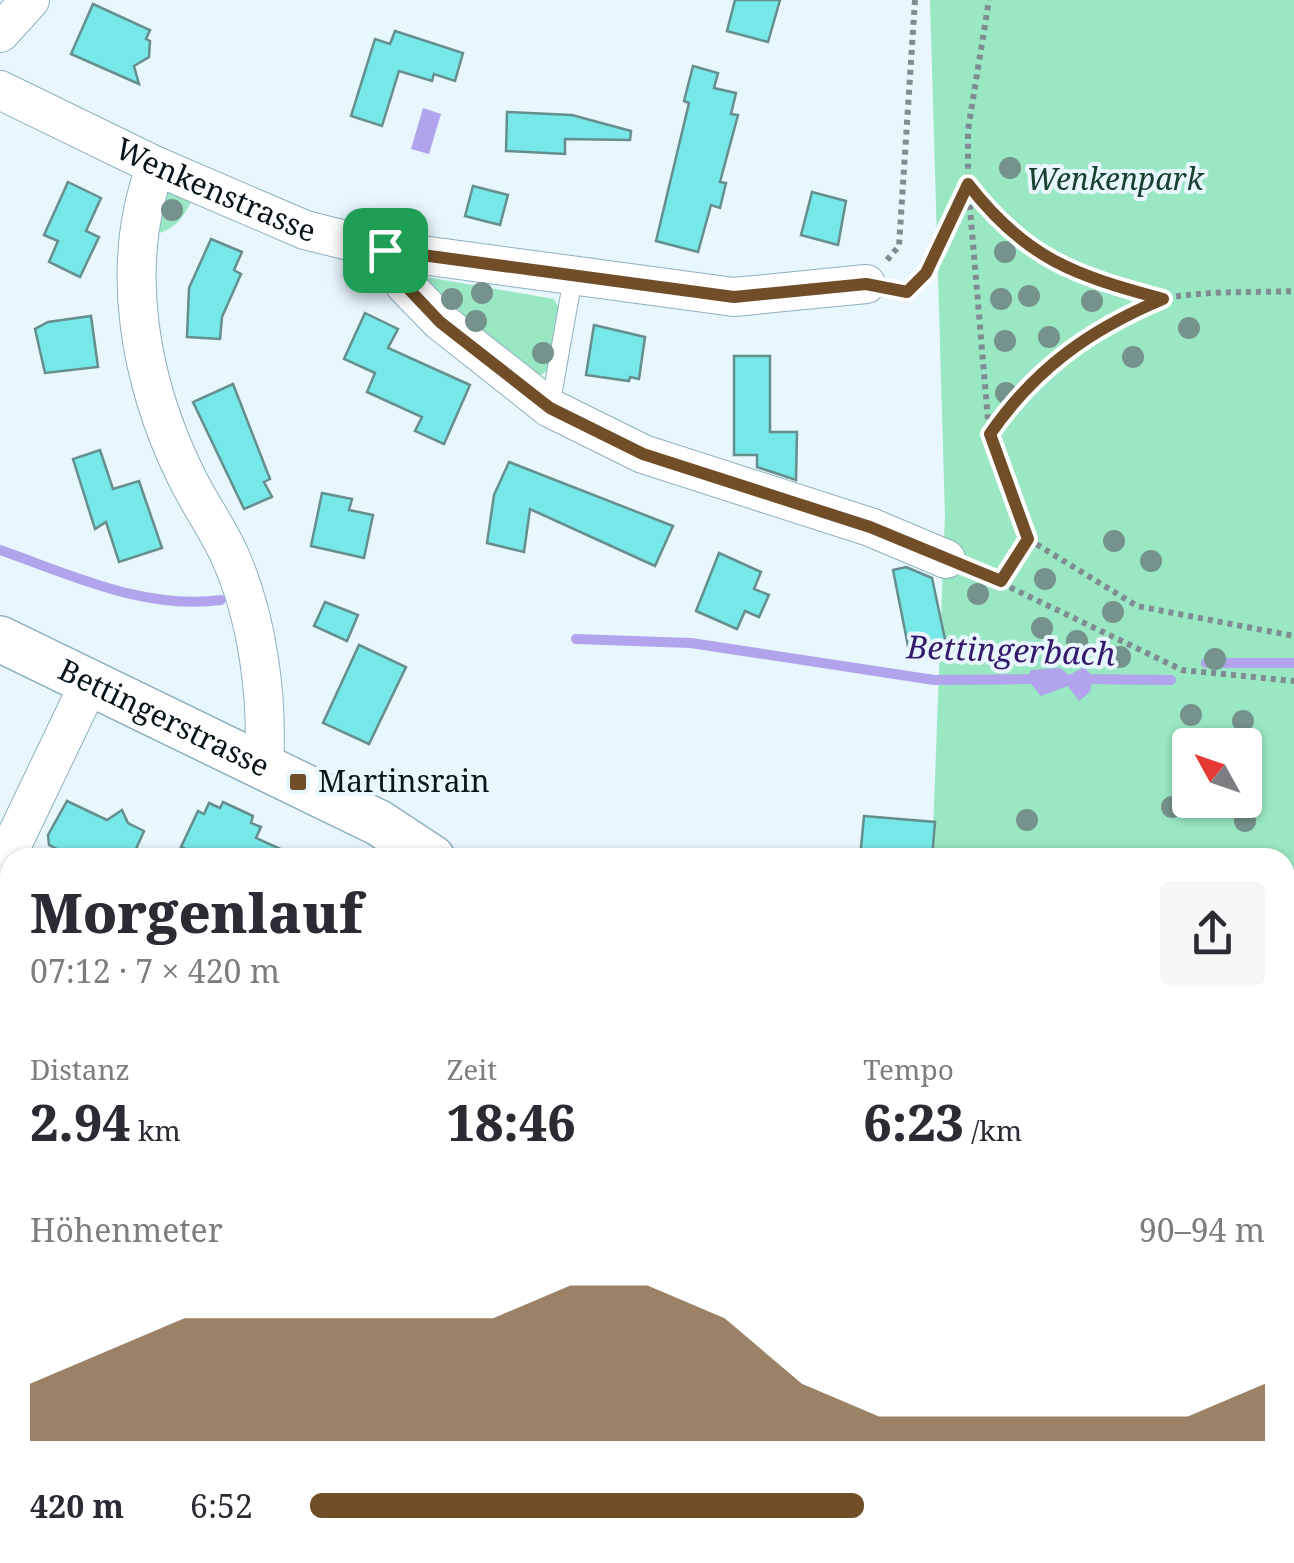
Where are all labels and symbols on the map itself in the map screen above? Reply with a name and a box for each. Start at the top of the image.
street label: Wenkenstrasse [109,127,320,251]
park label: Wenkenpark [1026,158,1205,199]
pin [343,208,428,293]
water label: Bettingerbach [905,624,1116,675]
street label: Bettingerstrasse [52,649,277,786]
north arrow [1172,728,1262,818]
place label: Martinsrain [318,760,490,801]
marker: Martinsrain [287,771,309,793]

